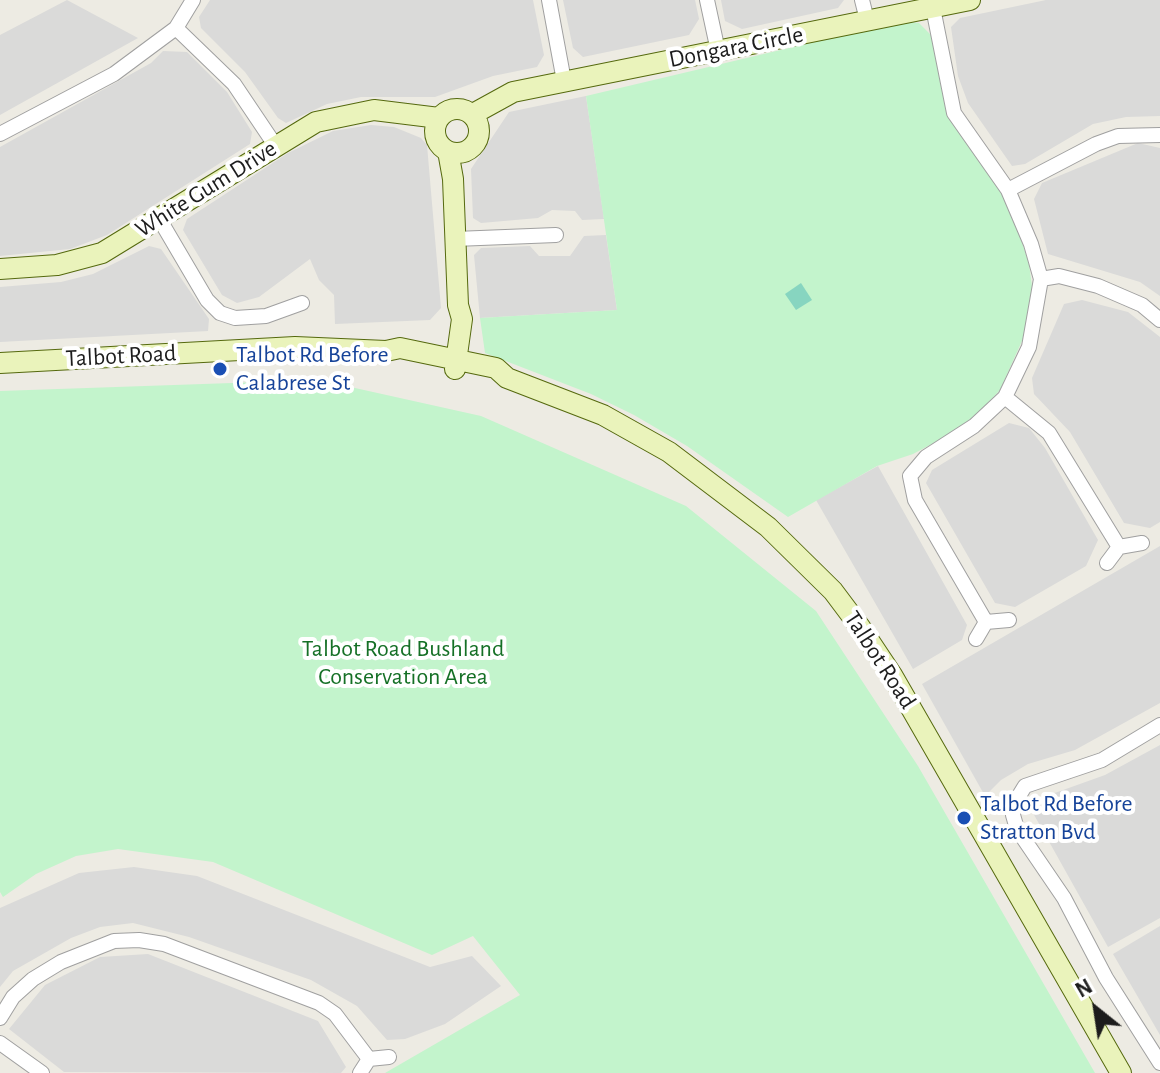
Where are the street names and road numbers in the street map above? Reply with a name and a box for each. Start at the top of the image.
street label: Dongara Circle [666,20,806,74]
street label: White Gum Drive [130,134,282,244]
street label: Talbot Road [65,339,177,373]
street label: Talbot Road [838,606,922,714]

